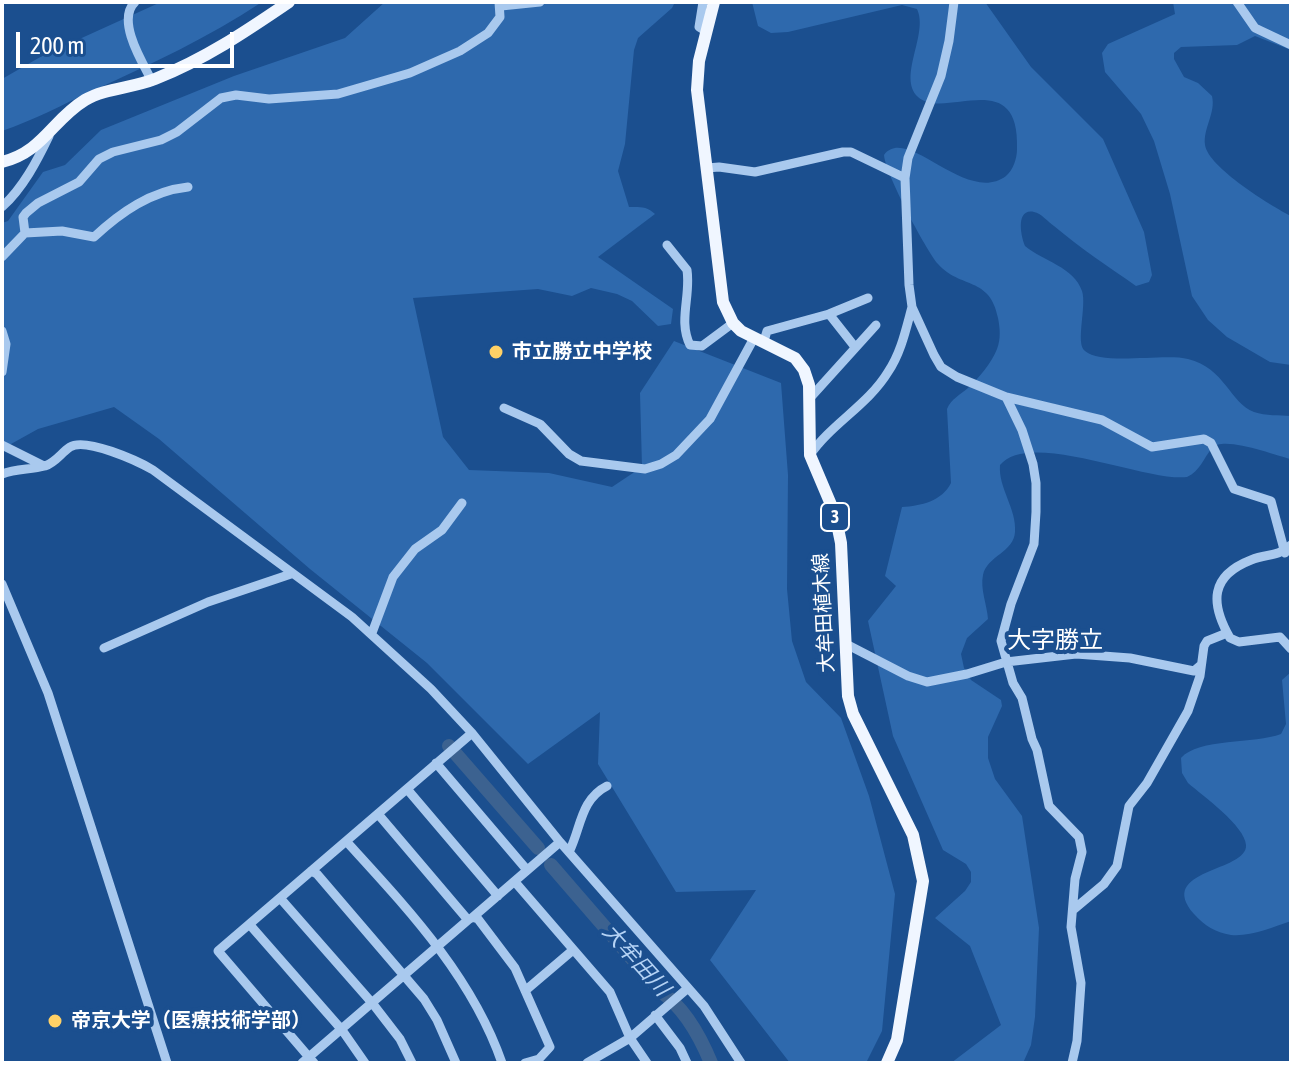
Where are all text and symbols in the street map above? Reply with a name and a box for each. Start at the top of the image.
scale bar [20,16,238,66]
text: 200 m [30,32,84,59]
place label: 市立勝立中学校 [512,340,652,364]
marker: 市立勝立中学校 [487,343,505,361]
road number: 3 [821,503,849,531]
street label: 大牟田植木線 [809,552,839,674]
district label: 大字勝立 [1007,626,1103,654]
water label: 大牟田川 [597,918,675,1002]
place label: 帝京大学（医療技術学部） [71,1009,311,1033]
marker: 帝京大学（医療技術学部） [46,1012,64,1030]

